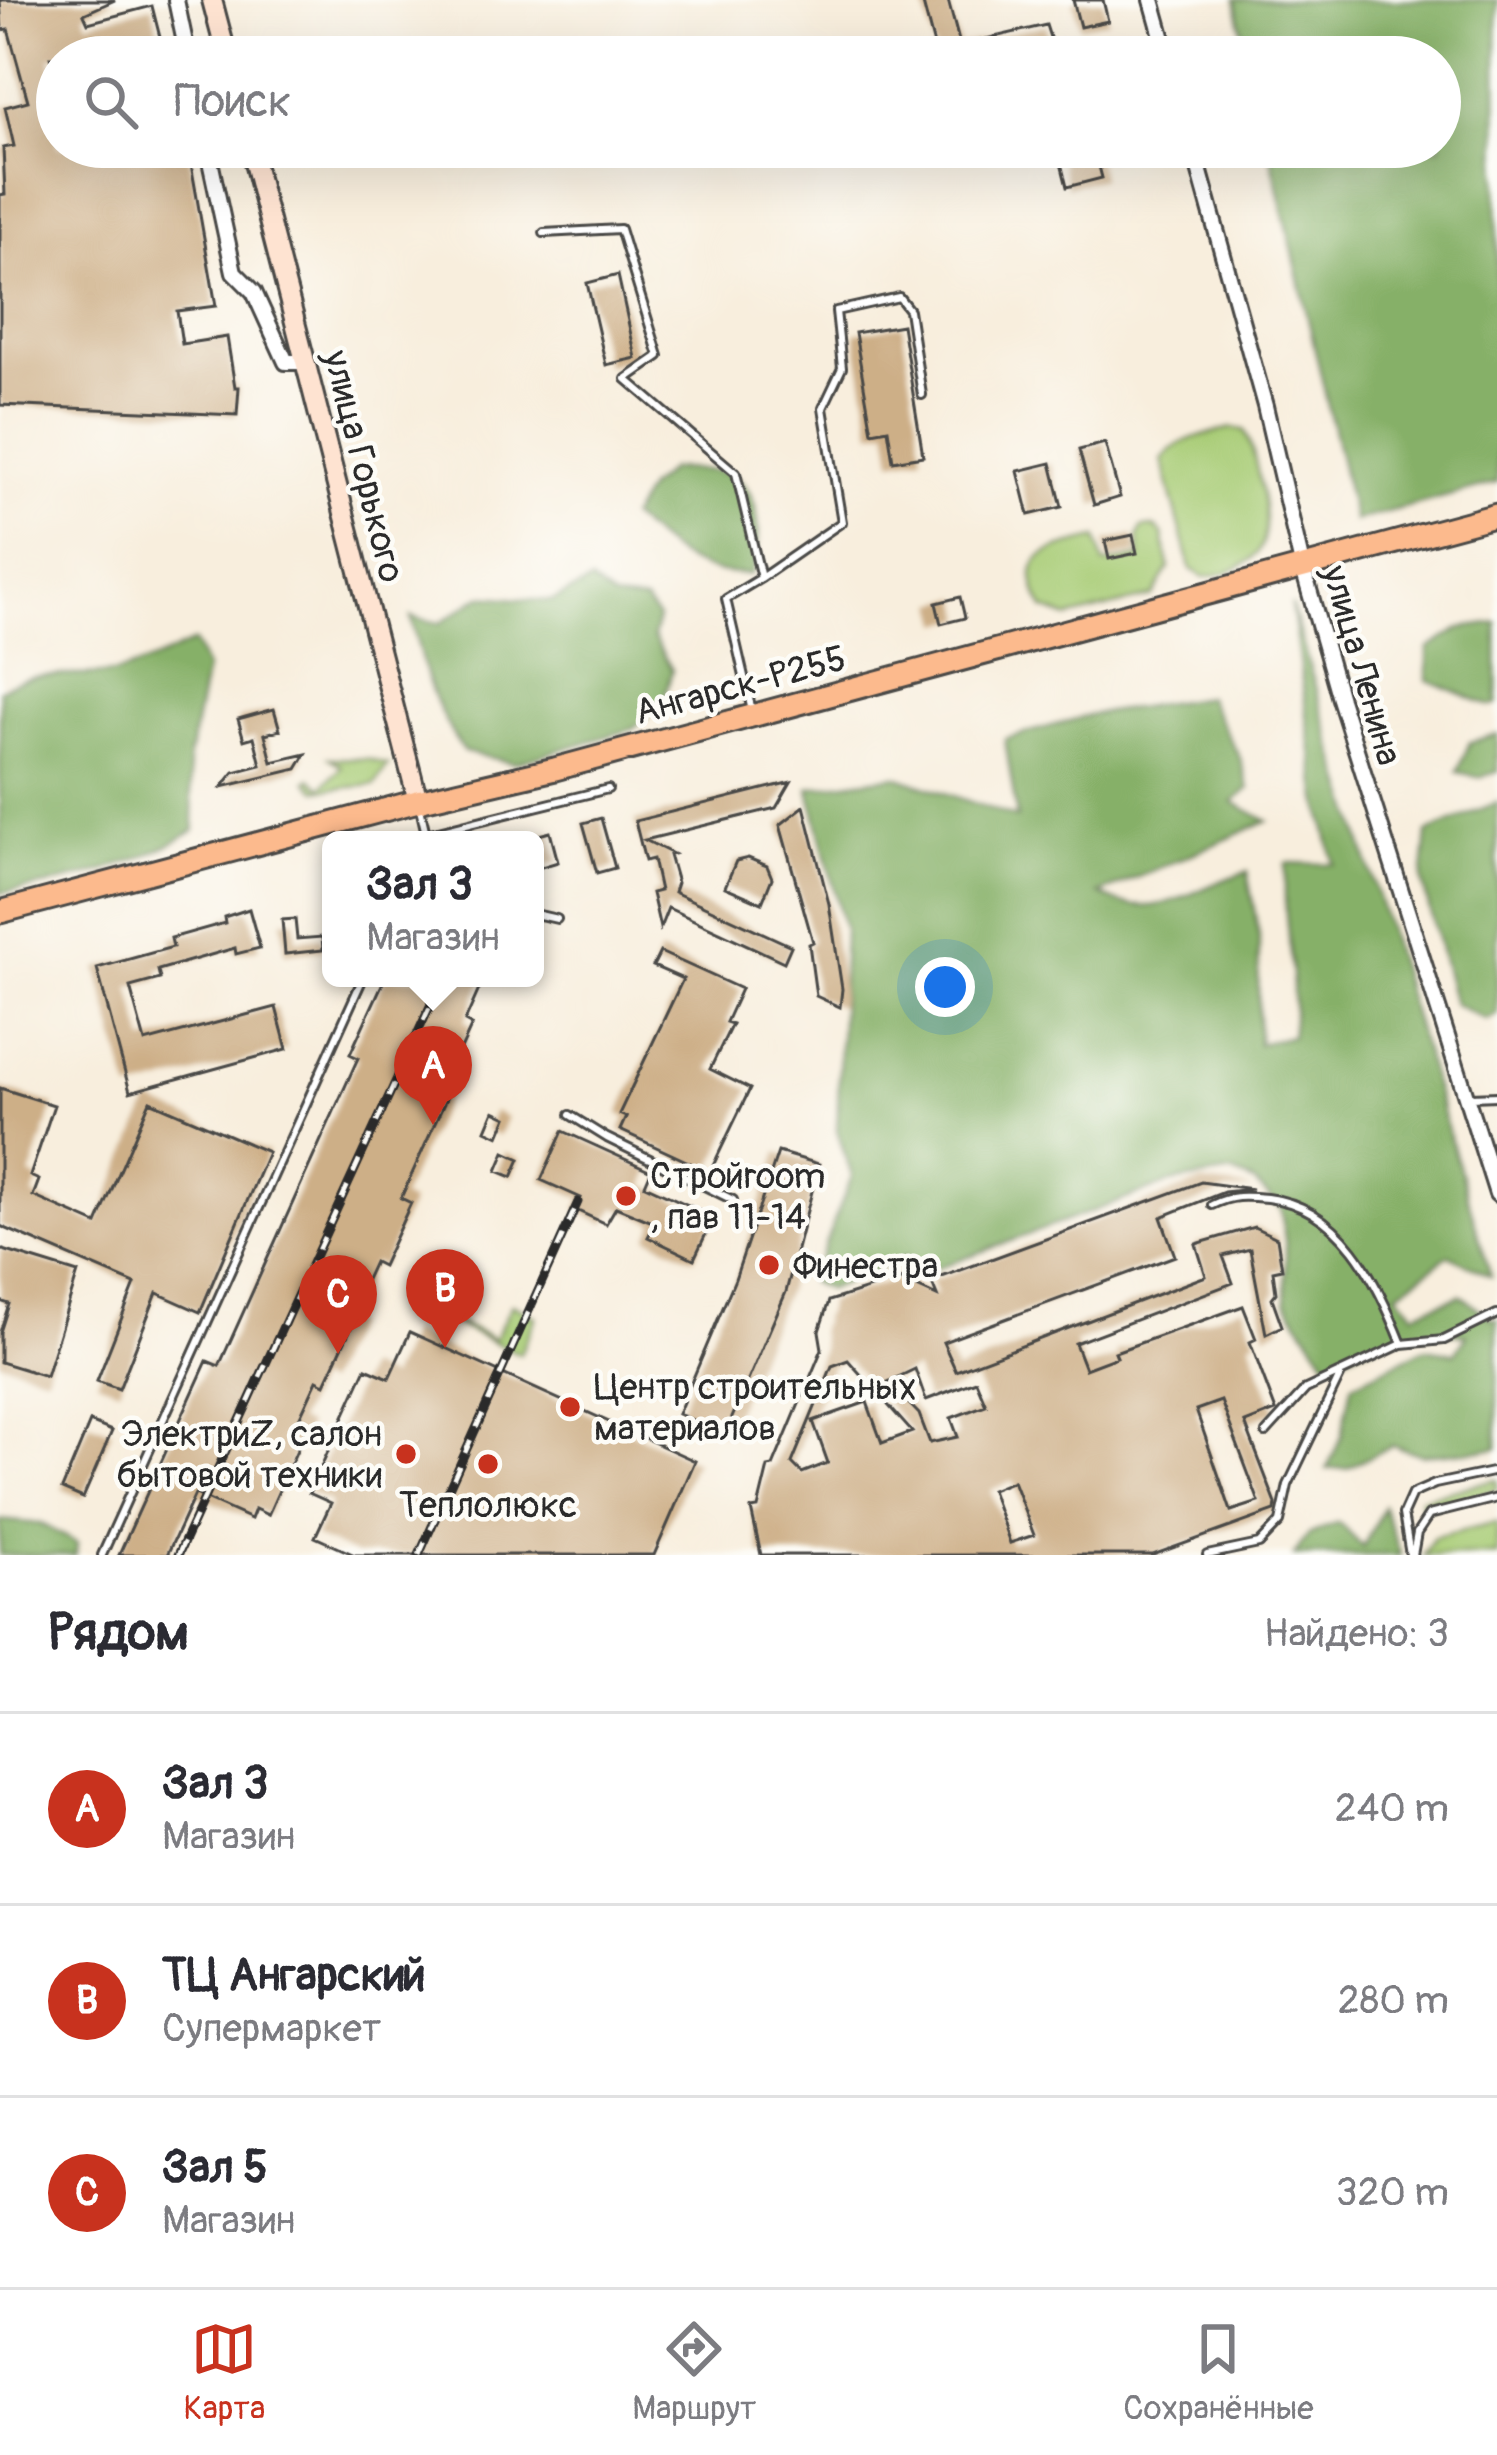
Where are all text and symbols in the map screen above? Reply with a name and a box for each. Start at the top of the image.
search box [36,36,1461,168]
icon: search [78,69,144,135]
text: Поиск [174,74,291,130]
street label: улица Горького [313,345,414,587]
street label: улица Ленина [1311,559,1412,770]
street label: Ангарск-Р255 [630,636,851,735]
popup [322,831,544,987]
text: Зал 3 [366,857,473,913]
text: Магазин [366,913,500,962]
your location [915,957,975,1017]
pin: A [394,1026,472,1125]
place label: Стройroom , пав 11-14 [650,1154,826,1240]
marker: Стройroom , пав 11-14 [613,1183,639,1209]
place label: Финестра [793,1244,938,1289]
pin: B [406,1249,484,1348]
marker: Финестра [756,1252,782,1278]
pin: C [299,1255,377,1354]
place label: Центр строительных материалов [594,1365,916,1451]
marker: Центр строительных материалов [557,1394,583,1420]
place label: ЭлектриZ, салон бытовой техники [116,1412,382,1498]
marker: ЭлектриZ, салон бытовой техники [393,1441,419,1467]
marker: Теплолюкс [475,1451,501,1477]
place label: Теплолюкс [399,1483,577,1528]
text: Рядом [48,1601,189,1665]
text: Найдено: 3 [1264,1609,1449,1658]
text: Зал 3 [162,1756,268,1812]
text: A [74,1784,100,1833]
text: 240 m [1335,1784,1449,1833]
text: Магазин [162,1812,295,1861]
text: ТЦ Ангарский [162,1948,426,2004]
text: B [76,1976,98,2025]
text: 280 m [1338,1976,1449,2025]
text: Супермаркет [162,2004,381,2053]
text: Зал 5 [162,2140,268,2196]
text: C [75,2168,99,2217]
text: 320 m [1336,2168,1449,2217]
text: Магазин [162,2196,295,2245]
tab: Карта [183,2316,265,2429]
tab: Маршрут [632,2316,756,2429]
tab: Сохранённые [1123,2316,1314,2429]

